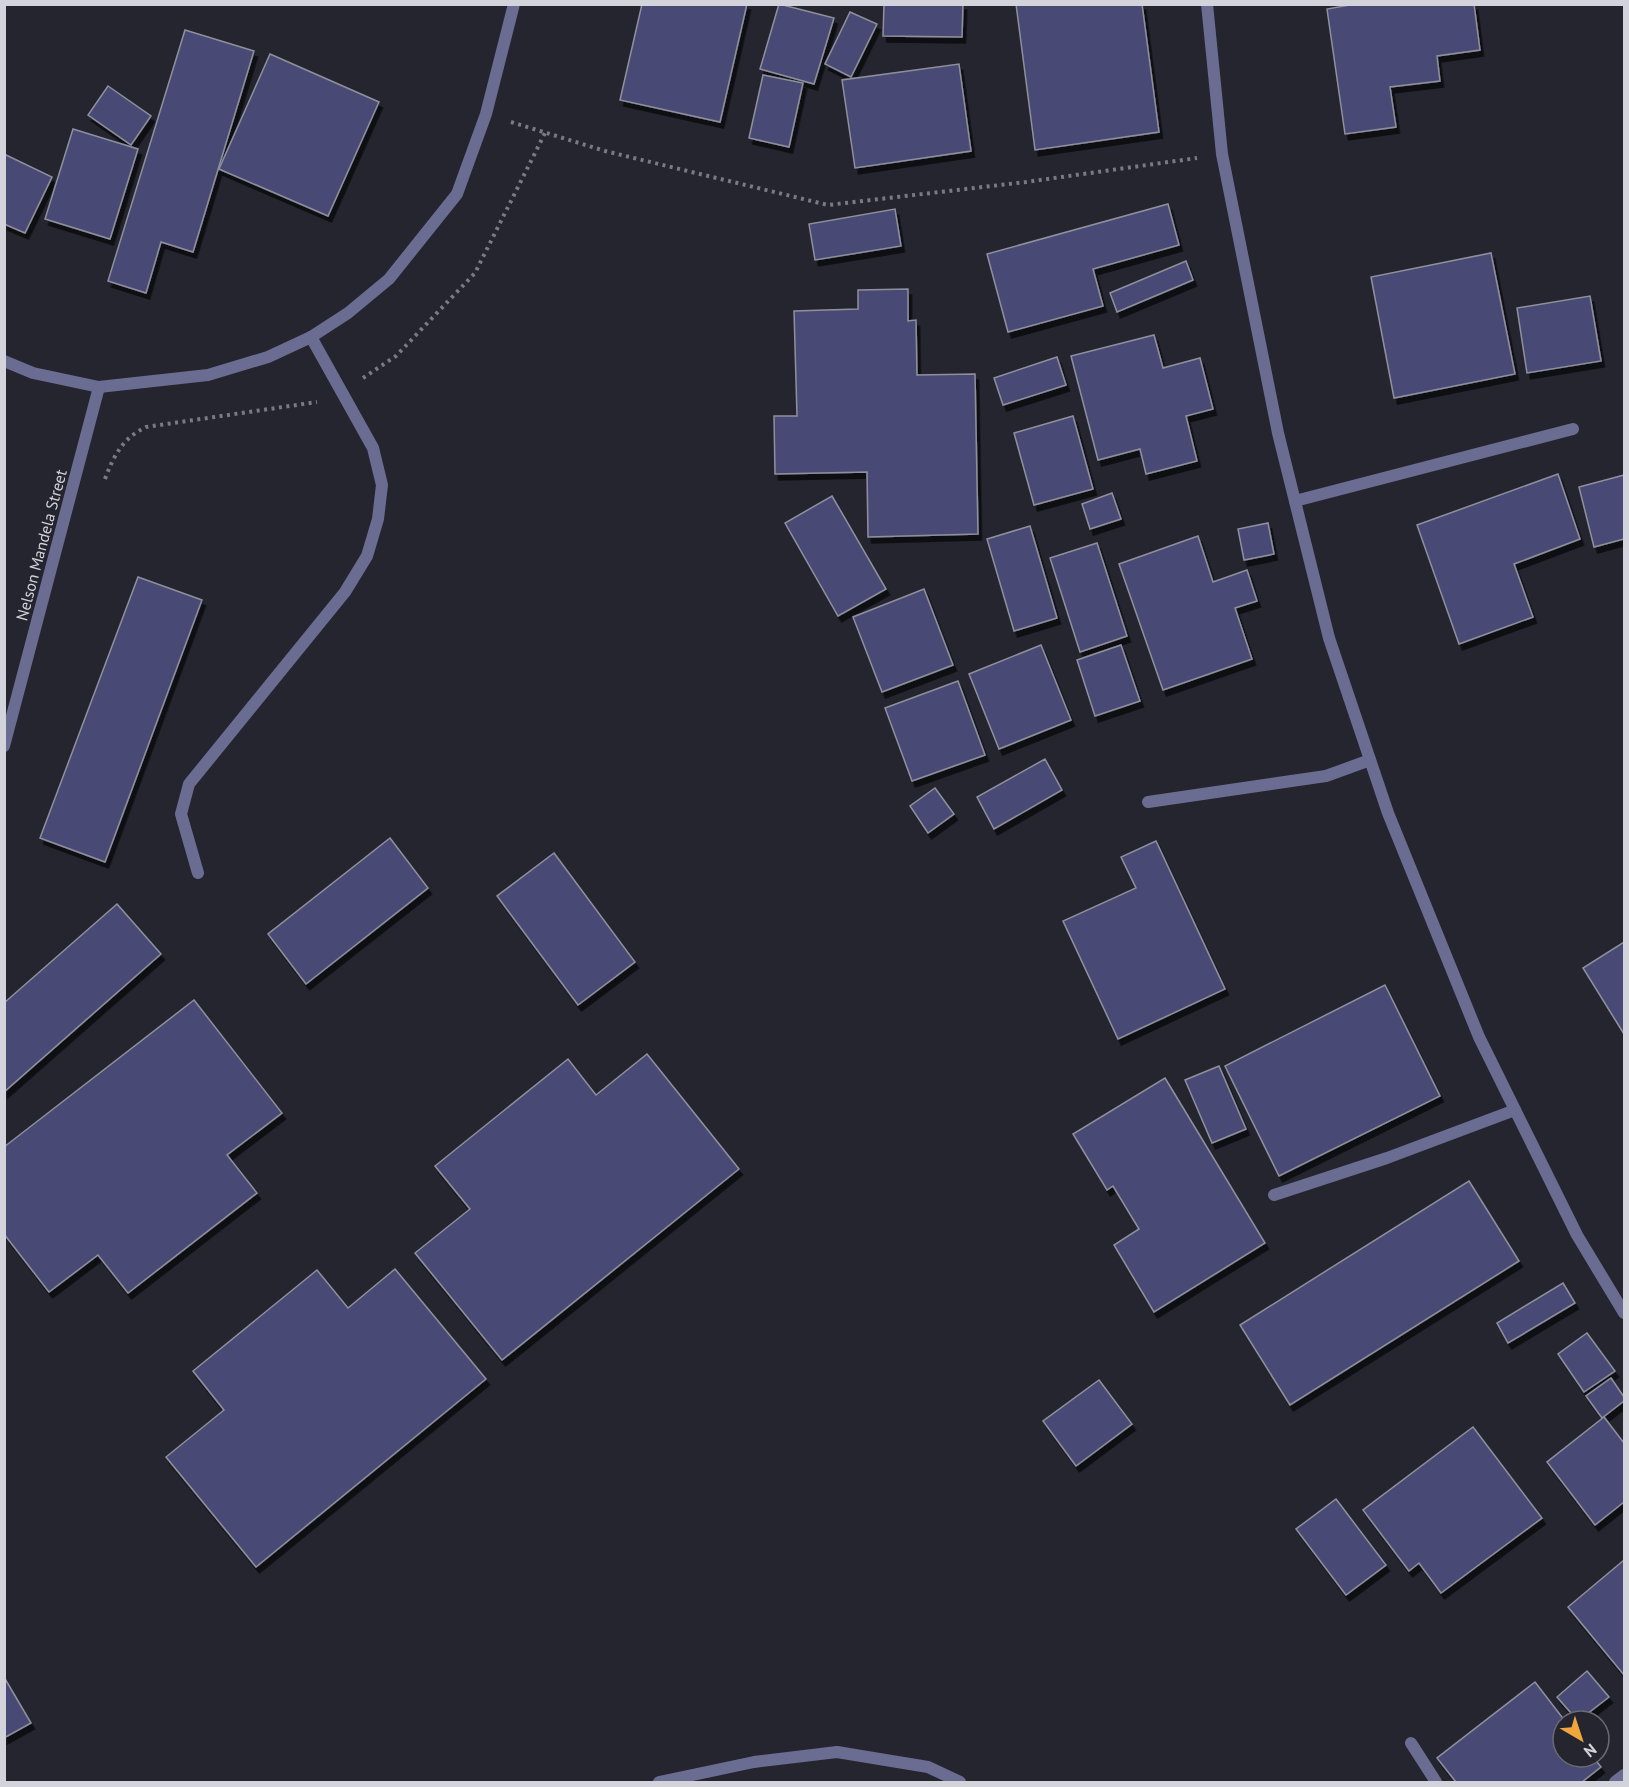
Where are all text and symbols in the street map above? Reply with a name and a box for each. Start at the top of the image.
street label: Nelson Mandela Street [11,467,71,623]
north arrow [1551,1709,1611,1769]
text: N [1580,1740,1601,1762]

